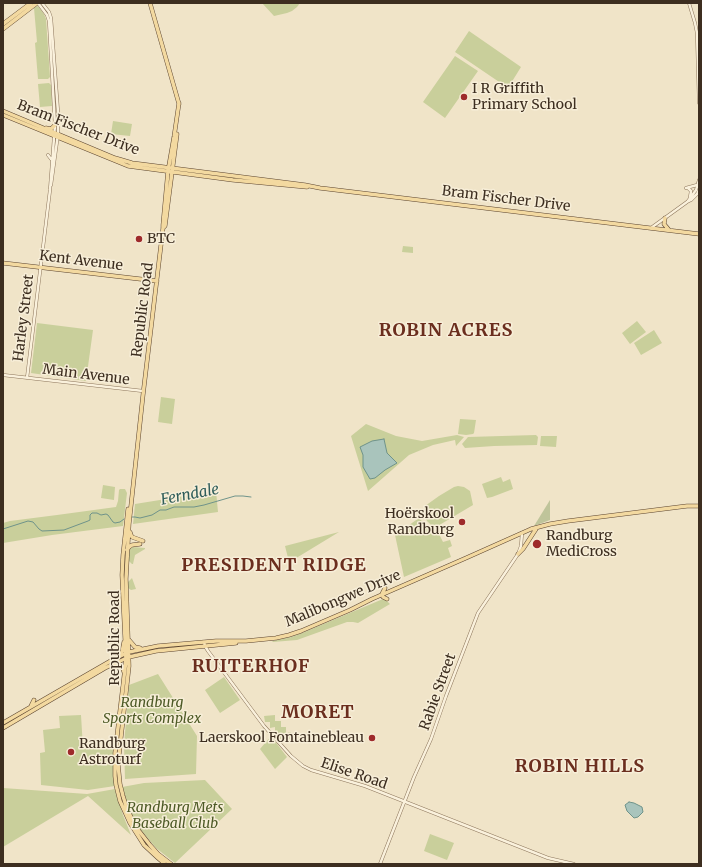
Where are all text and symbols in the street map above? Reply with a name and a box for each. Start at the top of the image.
place label: I R Griffith Primary School [472,81,577,114]
marker: I R Griffith Primary School [459,92,469,102]
street label: Bram Fischer Drive [15,97,141,159]
street label: Bram Fischer Drive [441,183,571,215]
place label: BTC [147,231,175,247]
marker: BTC [134,234,144,244]
street label: Kent Avenue [38,248,124,274]
street label: Republic Road [129,262,157,358]
street label: Harley Street [10,273,38,363]
district label: ROBIN ACRES [379,320,513,342]
street label: Main Avenue [41,361,131,389]
water label: Ferndale [159,481,221,509]
place label: Hoërskool Randburg [385,506,454,538]
marker: Hoërskool Randburg [457,517,467,527]
place label: Randburg MediCross [546,528,617,560]
marker: Randburg MediCross [531,538,543,550]
district label: PRESIDENT RIDGE [181,555,367,577]
street label: Malibongwe Drive [283,567,403,631]
street label: Republic Road [107,590,123,686]
street label: Rabie Street [416,651,460,733]
district label: RUITERHOF [192,656,310,678]
park label: Randburg Sports Complex [103,695,201,728]
district label: MORET [281,702,355,724]
place label: Laerskool Fontainebleau [199,730,364,746]
marker: Laerskool Fontainebleau [367,733,377,743]
place label: Randburg Astroturf [79,736,146,768]
marker: Randburg Astroturf [66,747,76,757]
street label: Elise Road [318,755,390,793]
district label: ROBIN HILLS [515,756,645,778]
park label: Randburg Mets Baseball Club [127,800,223,832]

